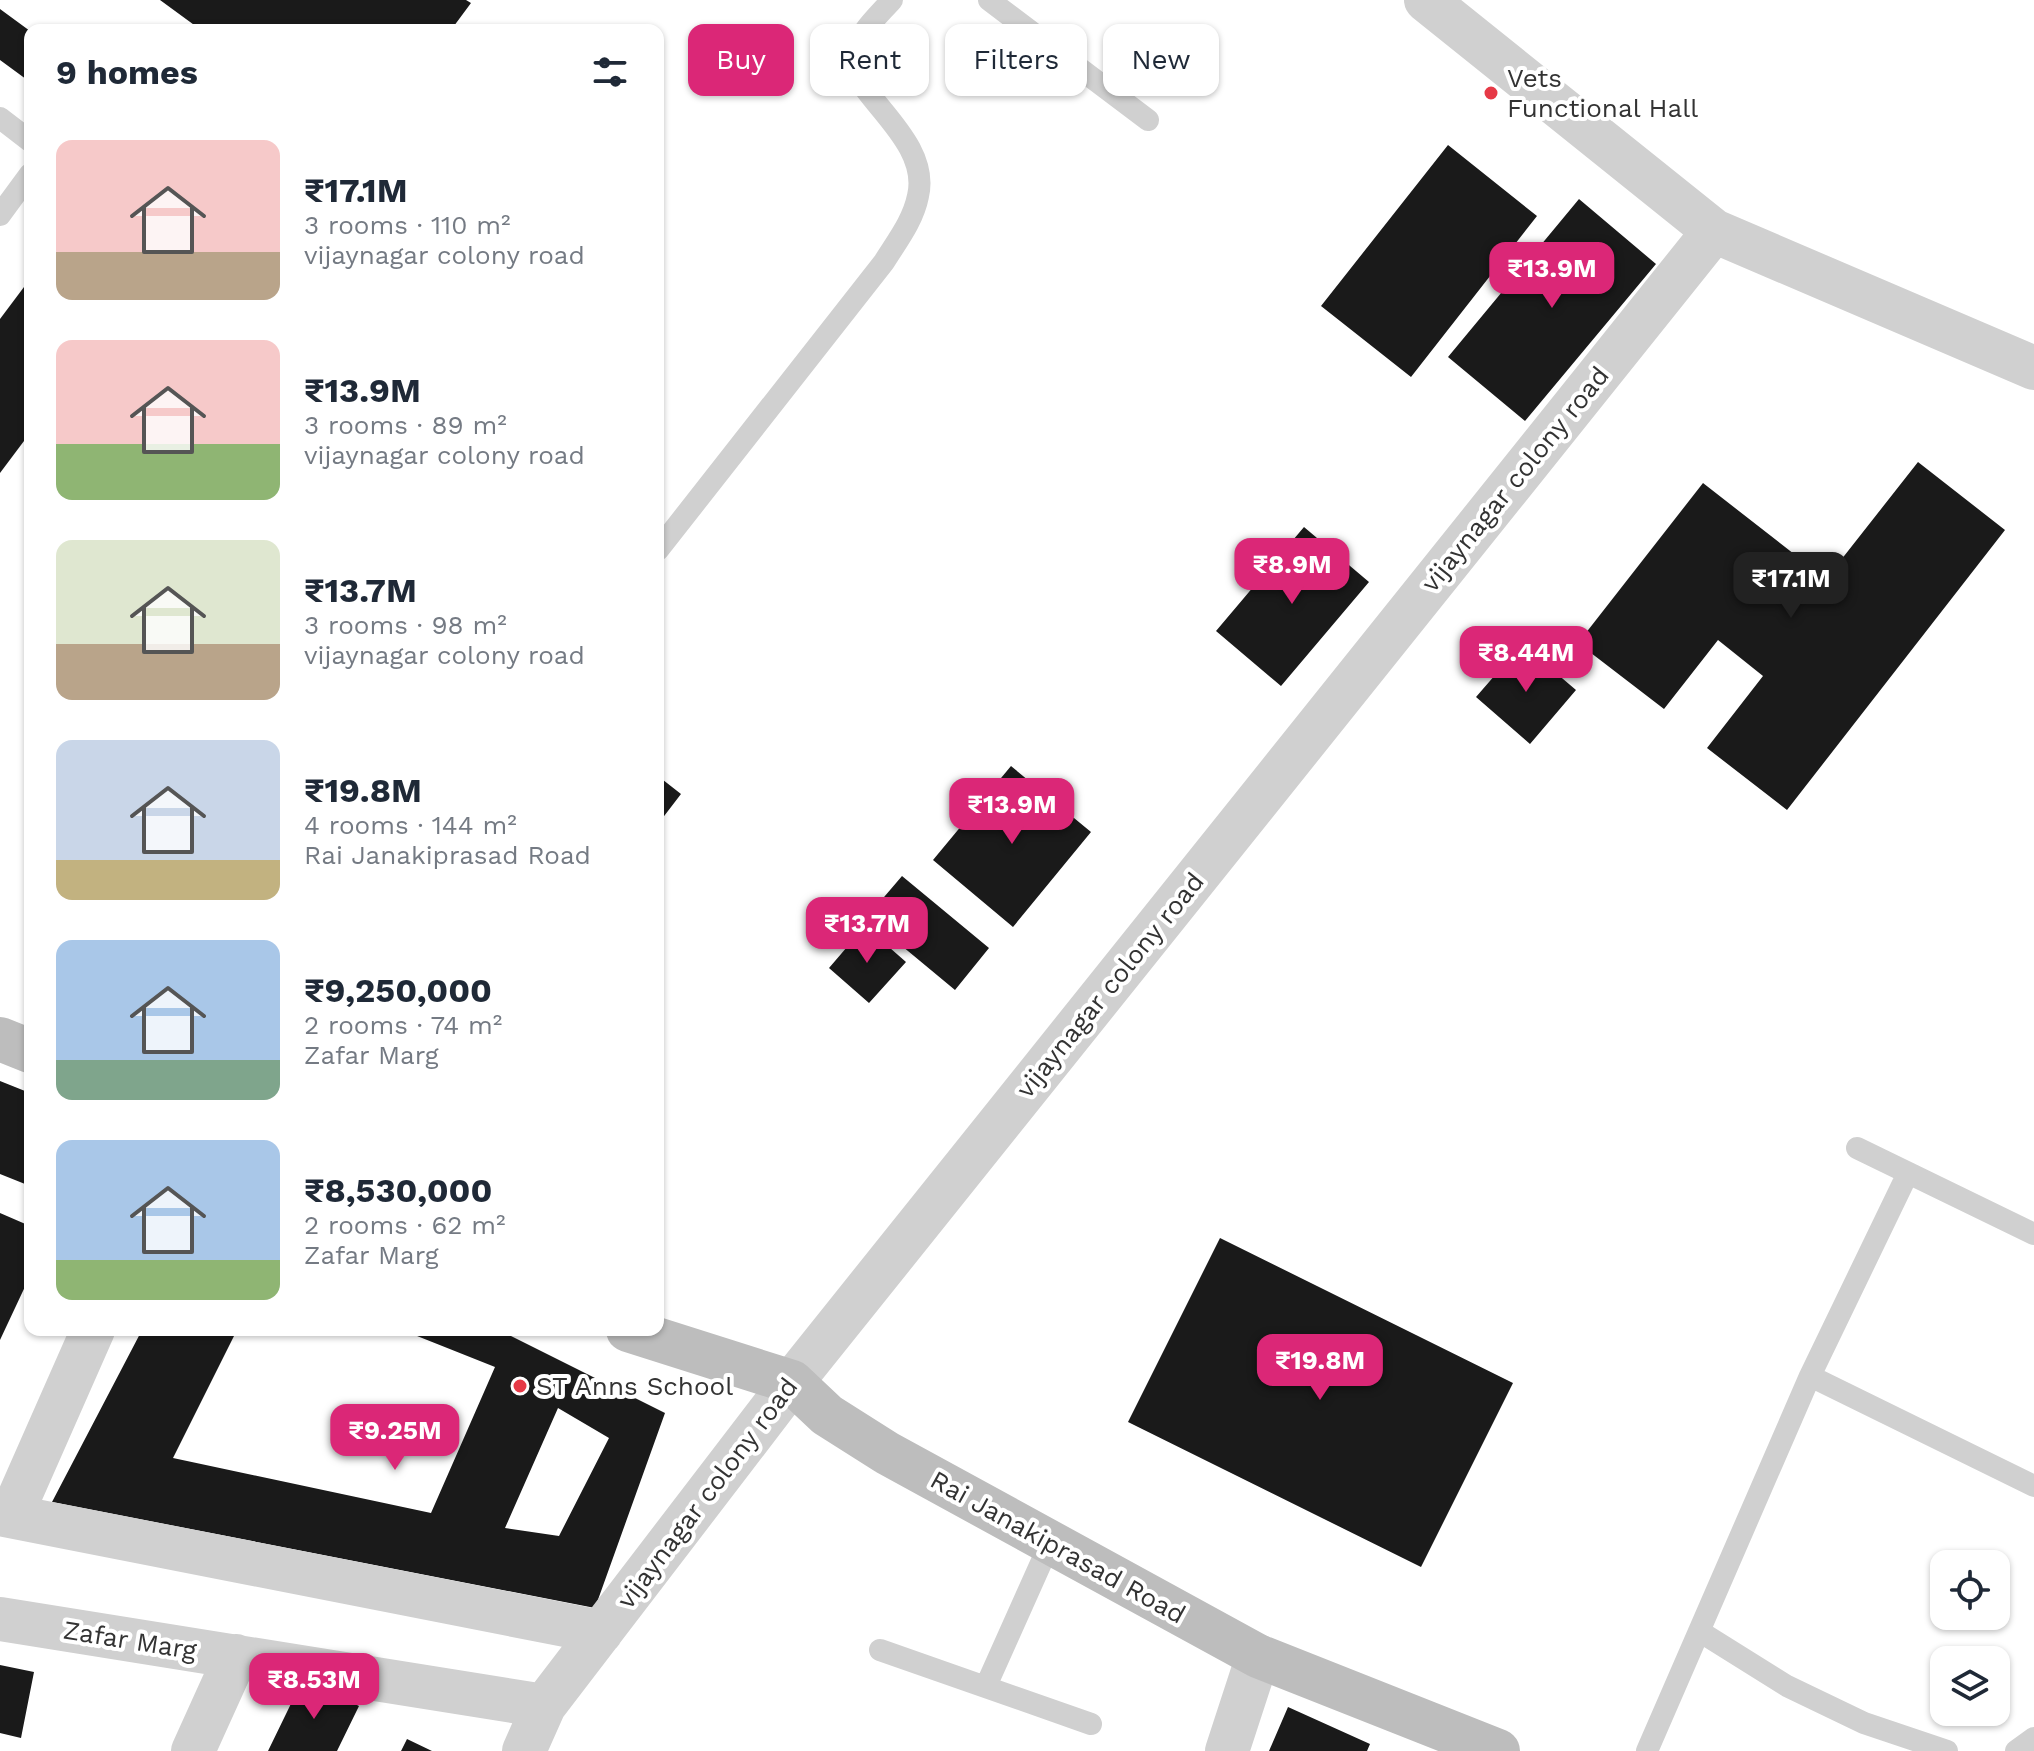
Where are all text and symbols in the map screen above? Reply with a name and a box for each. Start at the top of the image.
chip: Buy [688,24,794,96]
chip: Rent [810,24,929,96]
chip: Filters [945,24,1087,96]
chip: New [1103,24,1219,96]
icon: filters [588,50,632,94]
text: 9 homes [56,52,198,92]
place label: Vets Functional Hall [1507,63,1698,123]
marker: Vets Functional Hall [1482,84,1500,102]
text: ₹17.1M [304,170,408,210]
icon: home [120,172,216,268]
text: 3 rooms · 110 m² [304,210,511,240]
text: vijaynagar colony road [304,240,585,270]
pin: ₹13.9M [1487,242,1617,310]
text: ₹13.9M [1507,253,1597,283]
street label: vijaynagar colony road [1415,360,1615,598]
text: ₹13.9M [304,370,421,410]
icon: home [120,372,216,468]
text: 3 rooms · 89 m² [304,410,507,440]
text: vijaynagar colony road [304,440,585,470]
pin: ₹8.9M [1236,538,1348,606]
text: ₹8.9M [1252,549,1332,579]
pin: ₹17.1M [1726,552,1856,620]
text: ₹17.1M [1751,563,1831,593]
text: ₹13.7M [304,570,417,610]
icon: home [120,572,216,668]
text: 3 rooms · 98 m² [304,610,507,640]
pin: ₹8.44M [1461,626,1591,694]
text: ₹8.44M [1478,637,1574,667]
text: vijaynagar colony road [304,640,585,670]
text: ₹19.8M [304,770,422,810]
icon: home [120,772,216,868]
pin: ₹13.9M [947,778,1077,846]
text: ₹13.9M [967,789,1057,819]
text: 4 rooms · 144 m² [304,810,517,840]
text: Rai Janakiprasad Road [304,840,591,870]
street label: vijaynagar colony road [1010,866,1210,1104]
pin: ₹13.7M [802,897,932,965]
text: ₹13.7M [824,908,910,938]
text: ₹9,250,000 [304,970,492,1010]
icon: home [120,972,216,1068]
text: 2 rooms · 74 m² [304,1010,502,1040]
text: Zafar Marg [304,1040,439,1070]
text: ₹8,530,000 [304,1170,492,1210]
icon: home [120,1172,216,1268]
text: 2 rooms · 62 m² [304,1210,506,1240]
text: Zafar Marg [304,1240,439,1270]
pin: ₹19.8M [1255,1334,1385,1402]
text: ₹19.8M [1275,1345,1365,1375]
place label: ST Anns School [536,1371,733,1401]
street label: vijaynagar colony road [611,1372,803,1614]
marker: ST Anns School [511,1377,529,1395]
pin: ₹9.25M [330,1404,460,1472]
text: ₹9.25M [348,1415,442,1445]
street label: Rai Janakiprasad Road [925,1464,1191,1630]
map controls [1930,1550,2010,1726]
button: locate [1930,1550,2010,1630]
street label: Zafar Marg [61,1615,199,1665]
button: layers [1930,1646,2010,1726]
pin: ₹8.53M [249,1653,379,1721]
text: ₹8.53M [267,1664,361,1694]

